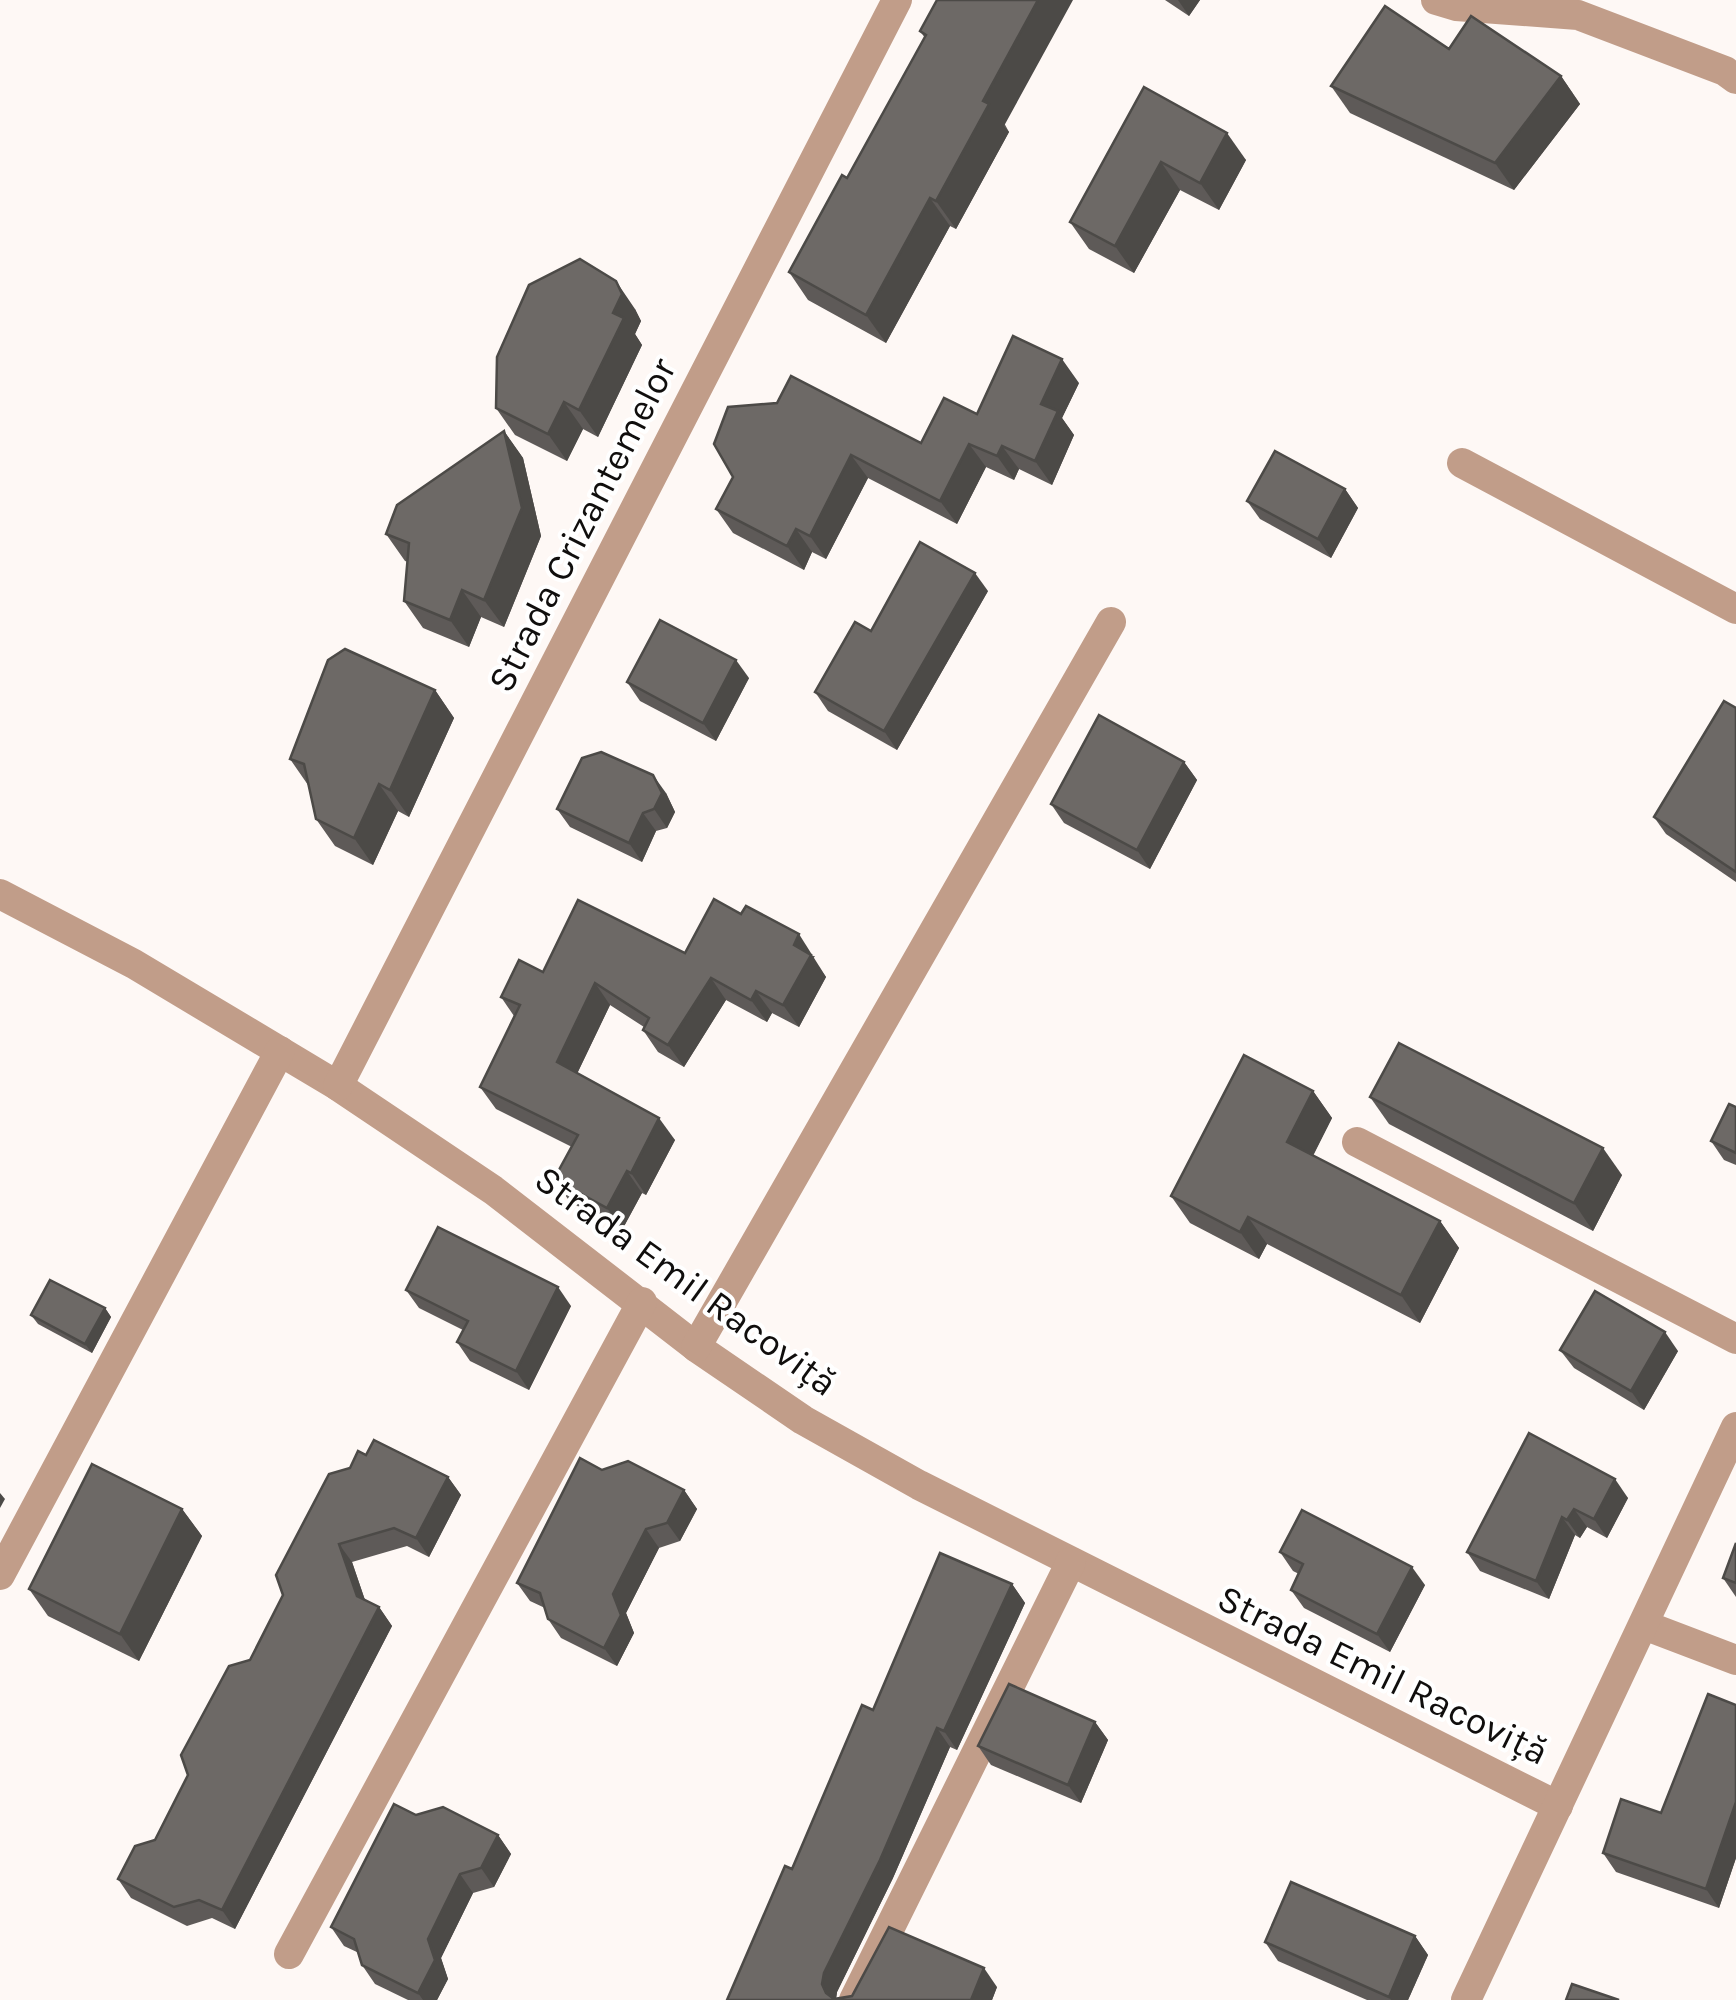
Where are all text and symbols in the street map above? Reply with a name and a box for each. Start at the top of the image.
street label: Strada Crizantemelor [478,350,686,699]
street label: Strada Emil Racoviță [526,1156,846,1406]
street label: Strada Emil Racoviță [1210,1575,1556,1775]

